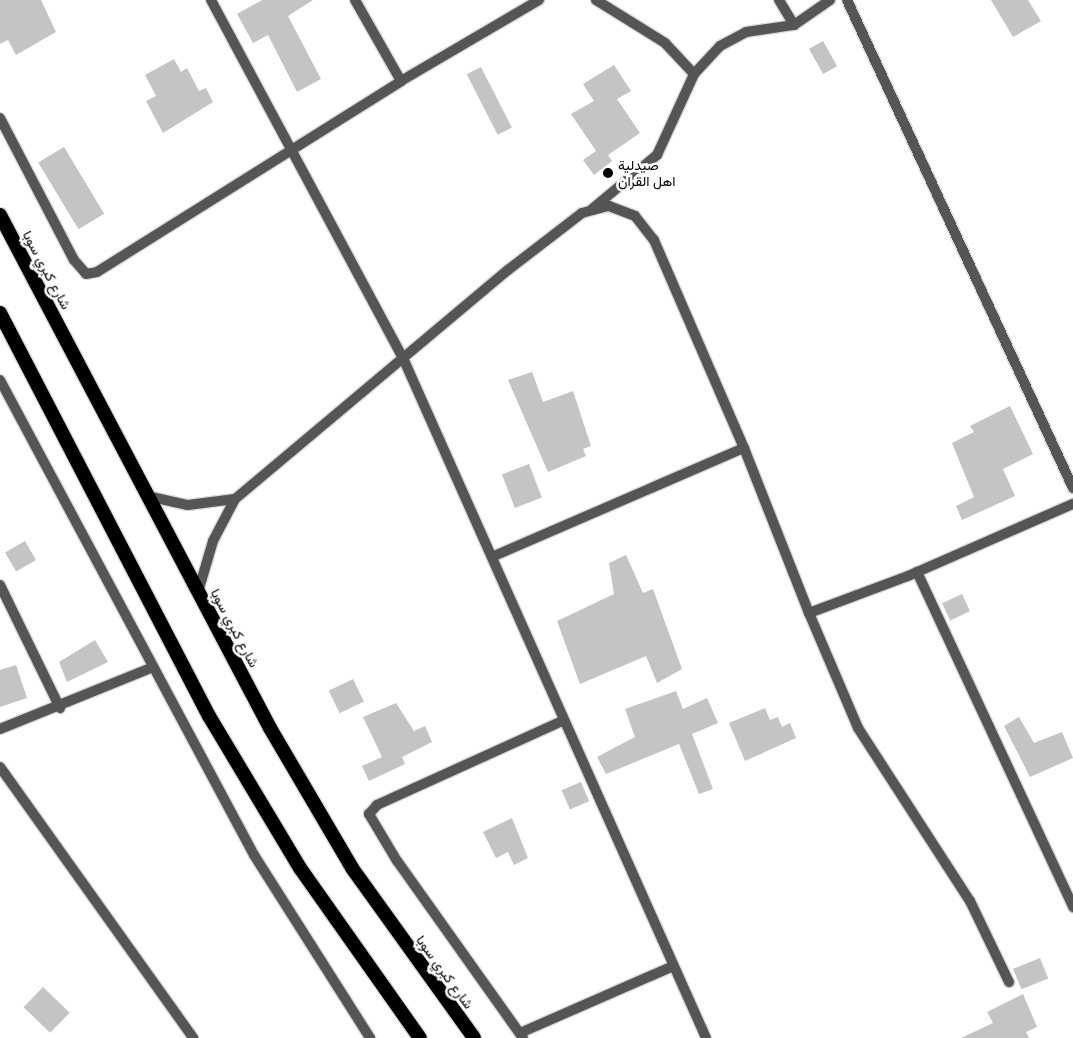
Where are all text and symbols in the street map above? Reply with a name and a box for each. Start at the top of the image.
place label: صيدلية اهل القران [618,157,675,190]
marker: صيدلية اهل القران [602,167,614,179]
street label: شارع كبري سوبا [19,228,75,312]
street label: شارع كبري سوبا [207,586,263,670]
street label: شارع كبري سوبا [413,932,477,1012]

